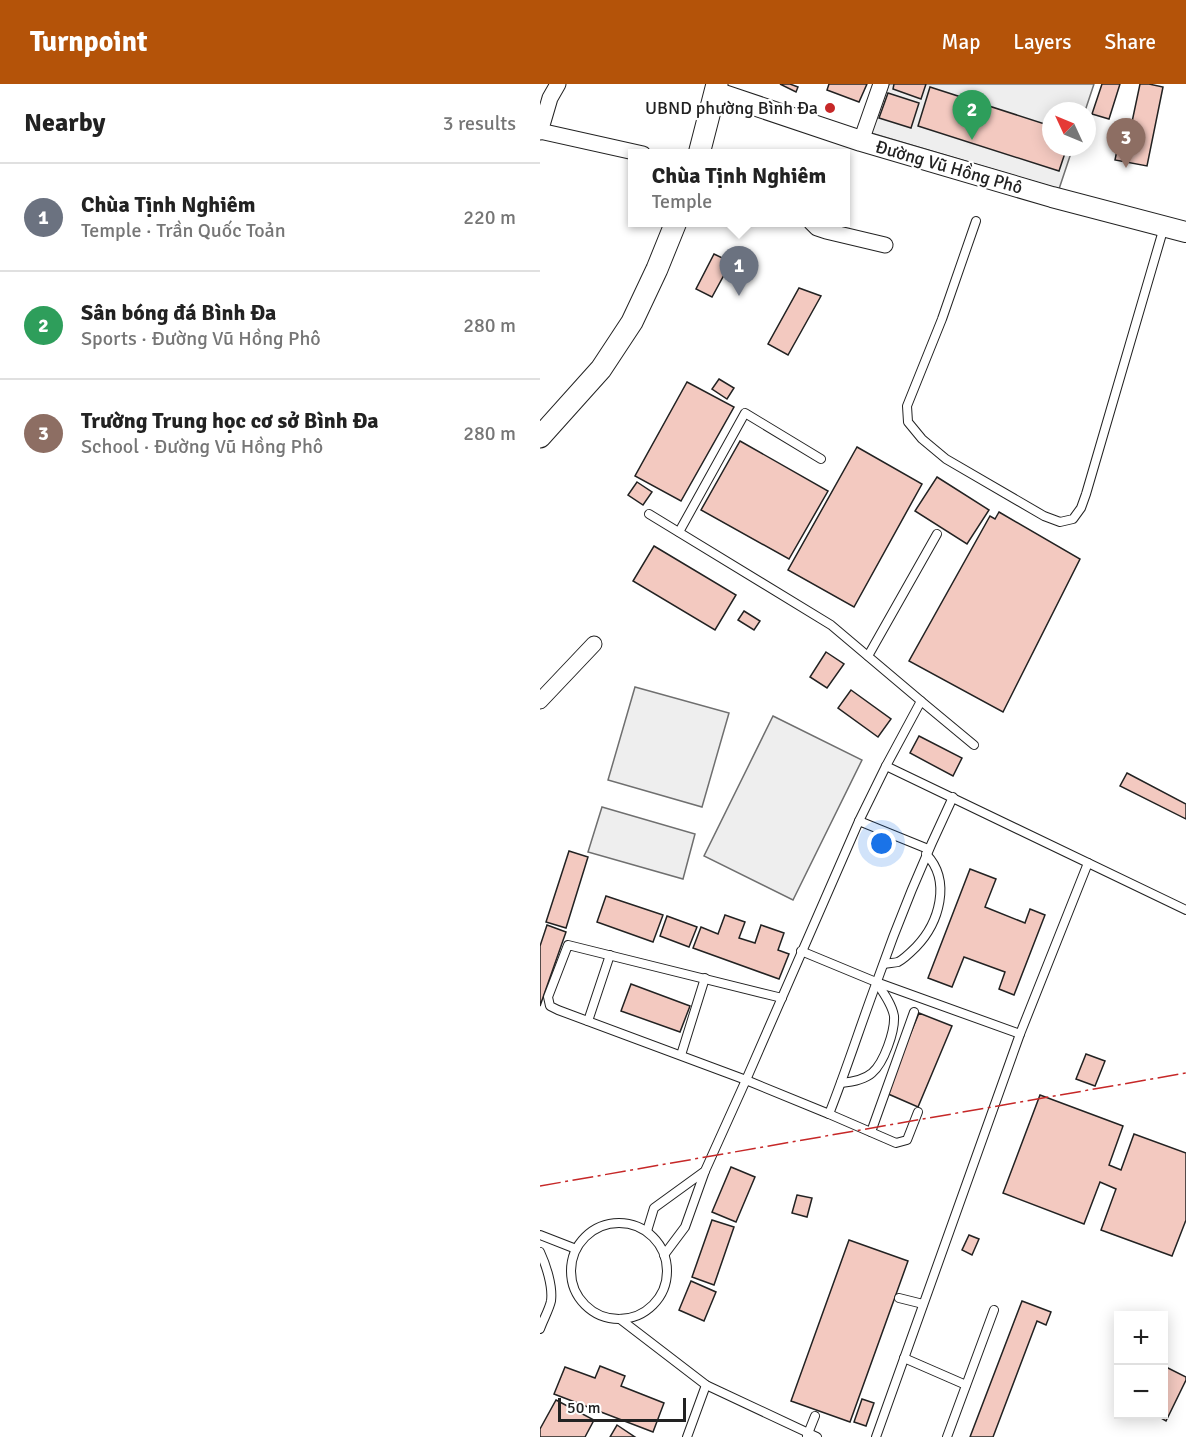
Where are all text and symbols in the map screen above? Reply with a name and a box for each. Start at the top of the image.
text: Turnpoint [30,25,147,59]
text: Map [942,29,980,55]
text: Layers [1013,29,1071,55]
text: Share [1104,29,1156,55]
pin: 2 [952,91,992,140]
place label: UBND phường Bình Đa [645,97,818,119]
marker: UBND phường Bình Đa [823,101,837,115]
north arrow [1042,102,1096,156]
text: Nearby [24,107,105,139]
text: 3 results [443,111,516,136]
pin: 3 [1106,118,1146,168]
street label: Đường Vũ Hồng Phô [873,135,1025,199]
popup [628,149,850,227]
text: Chùa Tịnh Nghiêm [652,162,826,189]
text: Temple [652,189,712,214]
text: Chùa Tịnh Nghiêm [81,191,255,218]
text: 1 [38,205,49,230]
text: 220 m [463,205,516,230]
text: Temple · Trần Quốc Toản [81,218,286,243]
pin: 1 [720,246,758,296]
text: Sân bóng đá Bình Đa [81,299,276,326]
text: 2 [38,313,49,338]
text: 280 m [463,313,516,338]
text: Sports · Đường Vũ Hồng Phô [81,326,321,351]
text: Trường Trung học cơ sở Bình Đa [81,407,379,434]
text: 3 [38,421,49,446]
text: 280 m [463,421,516,446]
text: School · Đường Vũ Hồng Phô [81,434,323,459]
your location [867,829,896,858]
map controls [1114,1311,1168,1419]
button: + [1114,1311,1168,1365]
button: − [1114,1365,1168,1419]
scale bar [558,1395,686,1422]
text: 50 m [567,1398,601,1418]

